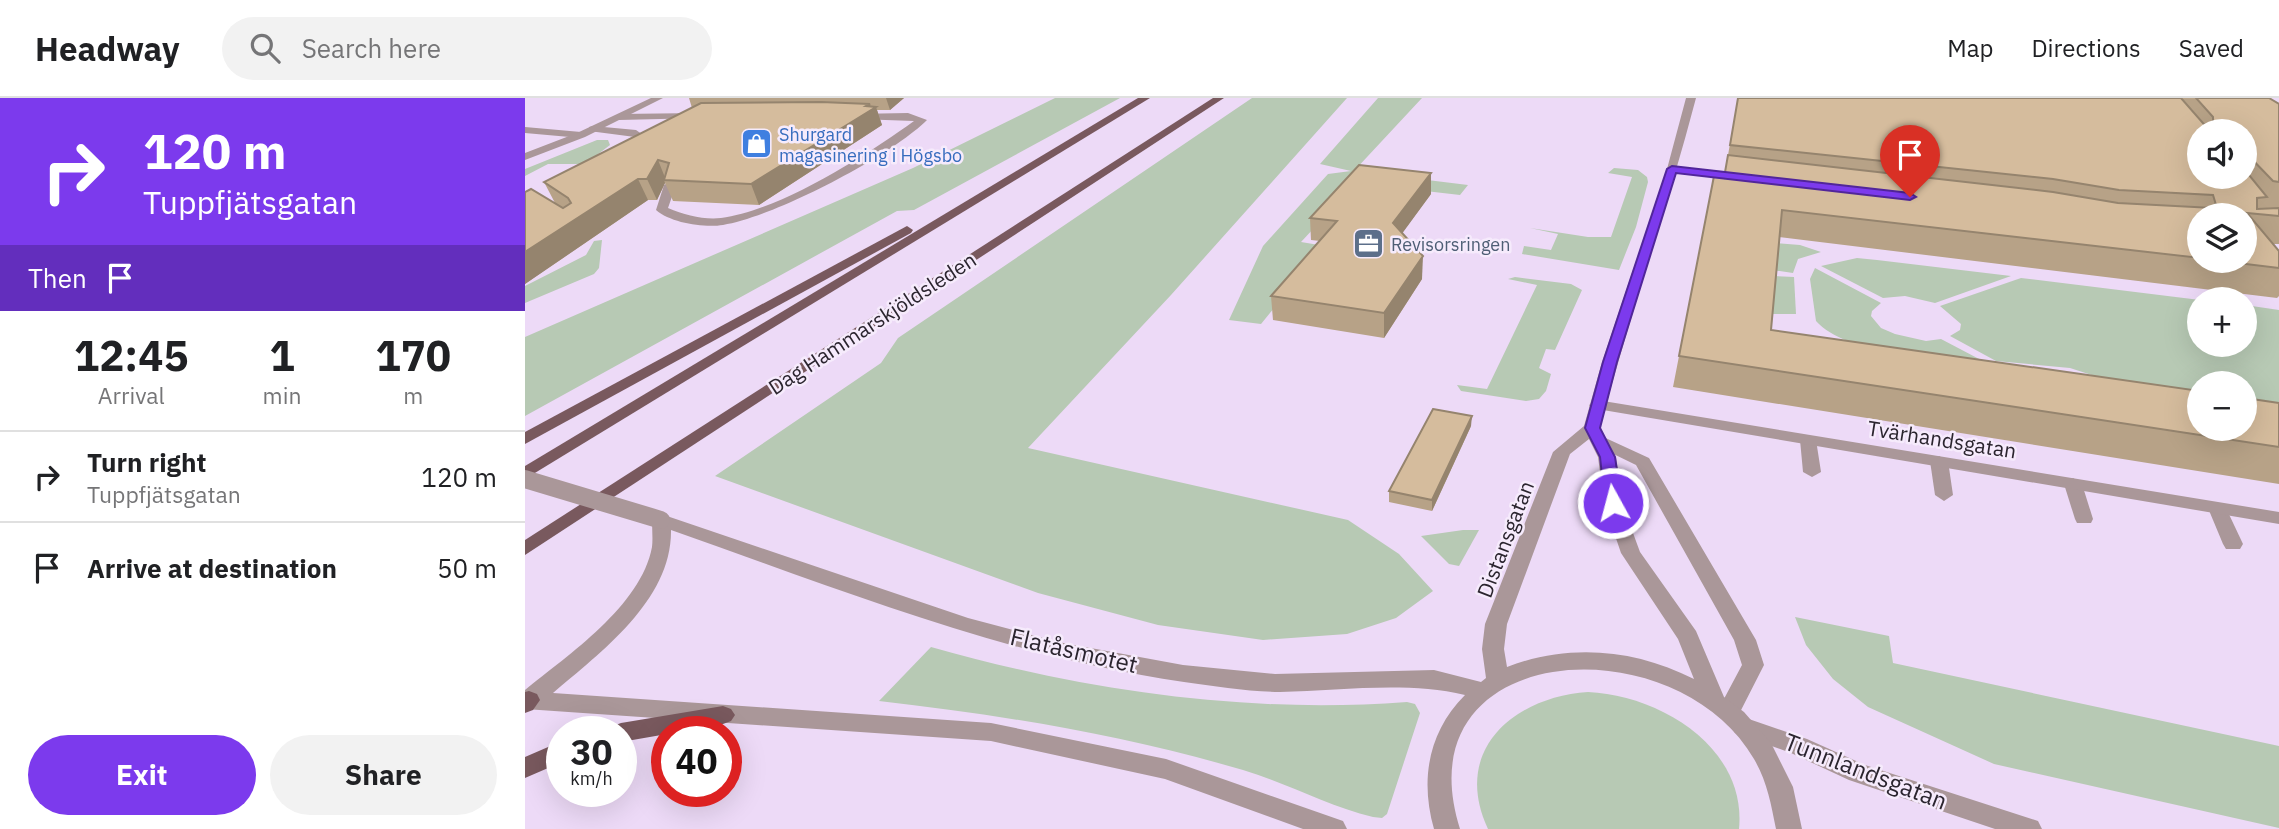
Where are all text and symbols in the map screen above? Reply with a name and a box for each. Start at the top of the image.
search box [222,17,712,80]
text: Headway [35,27,180,70]
icon: search [246,29,284,67]
text: Search here [302,31,441,65]
text: Map [1947,32,1993,64]
text: Directions [2031,32,2141,64]
text: Saved [2179,32,2244,64]
text: 120 m [143,119,287,182]
map controls [2187,119,2257,441]
button: sound [2187,119,2257,189]
place label: Shurgard magasinering i Högsbo [779,123,962,167]
pin [1880,125,1940,197]
icon: right [28,126,119,217]
shop icon: Shurgard magasinering i Högsbo [739,127,773,161]
icon: arrive [1891,136,1929,174]
text: Tuppfjätsgatan [143,181,357,223]
button: layers [2187,203,2257,273]
office icon: Revisorsringen [1351,227,1385,261]
place label: Revisorsringen [1391,233,1510,256]
street label: Dag Hammarskjöldsleden [763,245,981,401]
icon: arrive [101,259,139,297]
text: Then [28,261,87,295]
button: + [2187,287,2257,357]
text: 12:45 [74,328,189,383]
text: 1 [269,328,295,383]
text: 170 [375,328,451,383]
button: − [2187,371,2257,441]
text: Arrival [98,380,165,410]
text: min [263,380,301,410]
text: m [403,380,423,410]
street label: Tvärhandsgatan [1866,413,2018,465]
text: Turn right [87,445,206,479]
icon: right [28,458,66,496]
text: 120 m [421,460,497,494]
position arrow [1576,466,1650,540]
street label: Distansgatan [1470,477,1540,601]
text: Tuppfjätsgatan [87,479,241,509]
icon: arrive [28,549,66,587]
text: Arrive at destination [87,551,337,585]
text: 50 m [437,551,497,585]
street label: Flatåsmotet [1007,620,1141,680]
speed limit sign: 40 [651,716,742,807]
street label: Tunnlandsgatan [1780,725,1952,817]
text: 30 [570,729,613,775]
button: Exit [28,735,256,815]
button: Share [270,735,497,815]
text: km/h [570,767,613,790]

